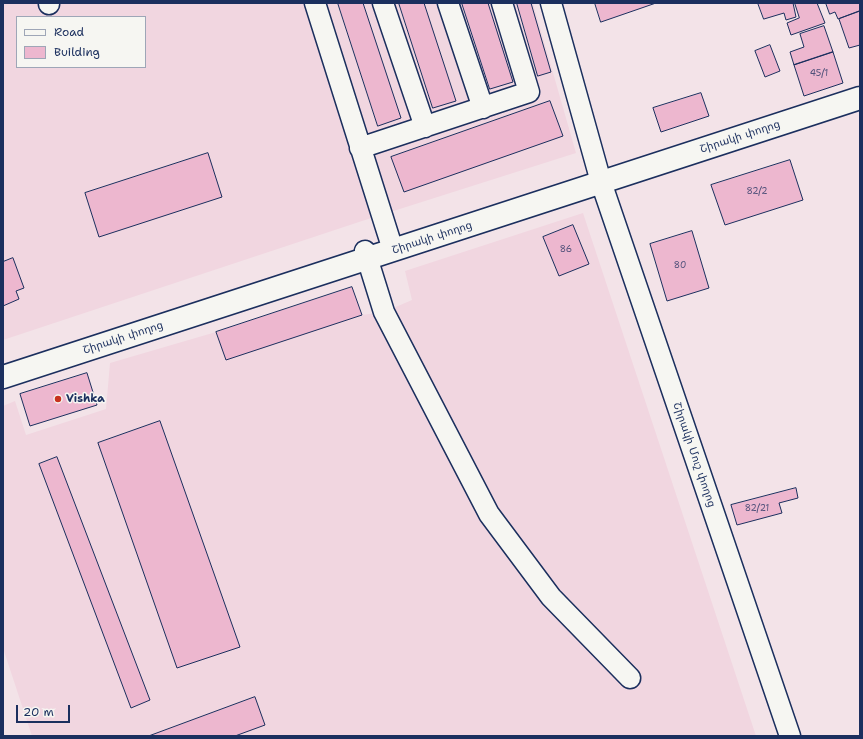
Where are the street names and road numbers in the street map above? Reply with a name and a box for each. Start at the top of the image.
street label: Շիրակի փողոց [698,118,782,156]
street label: Շիրակի փողոց [390,219,474,257]
street label: Շիրակի փողոց [81,319,165,357]
street label: Շիրակի Մուշ փողոց [670,401,718,509]

